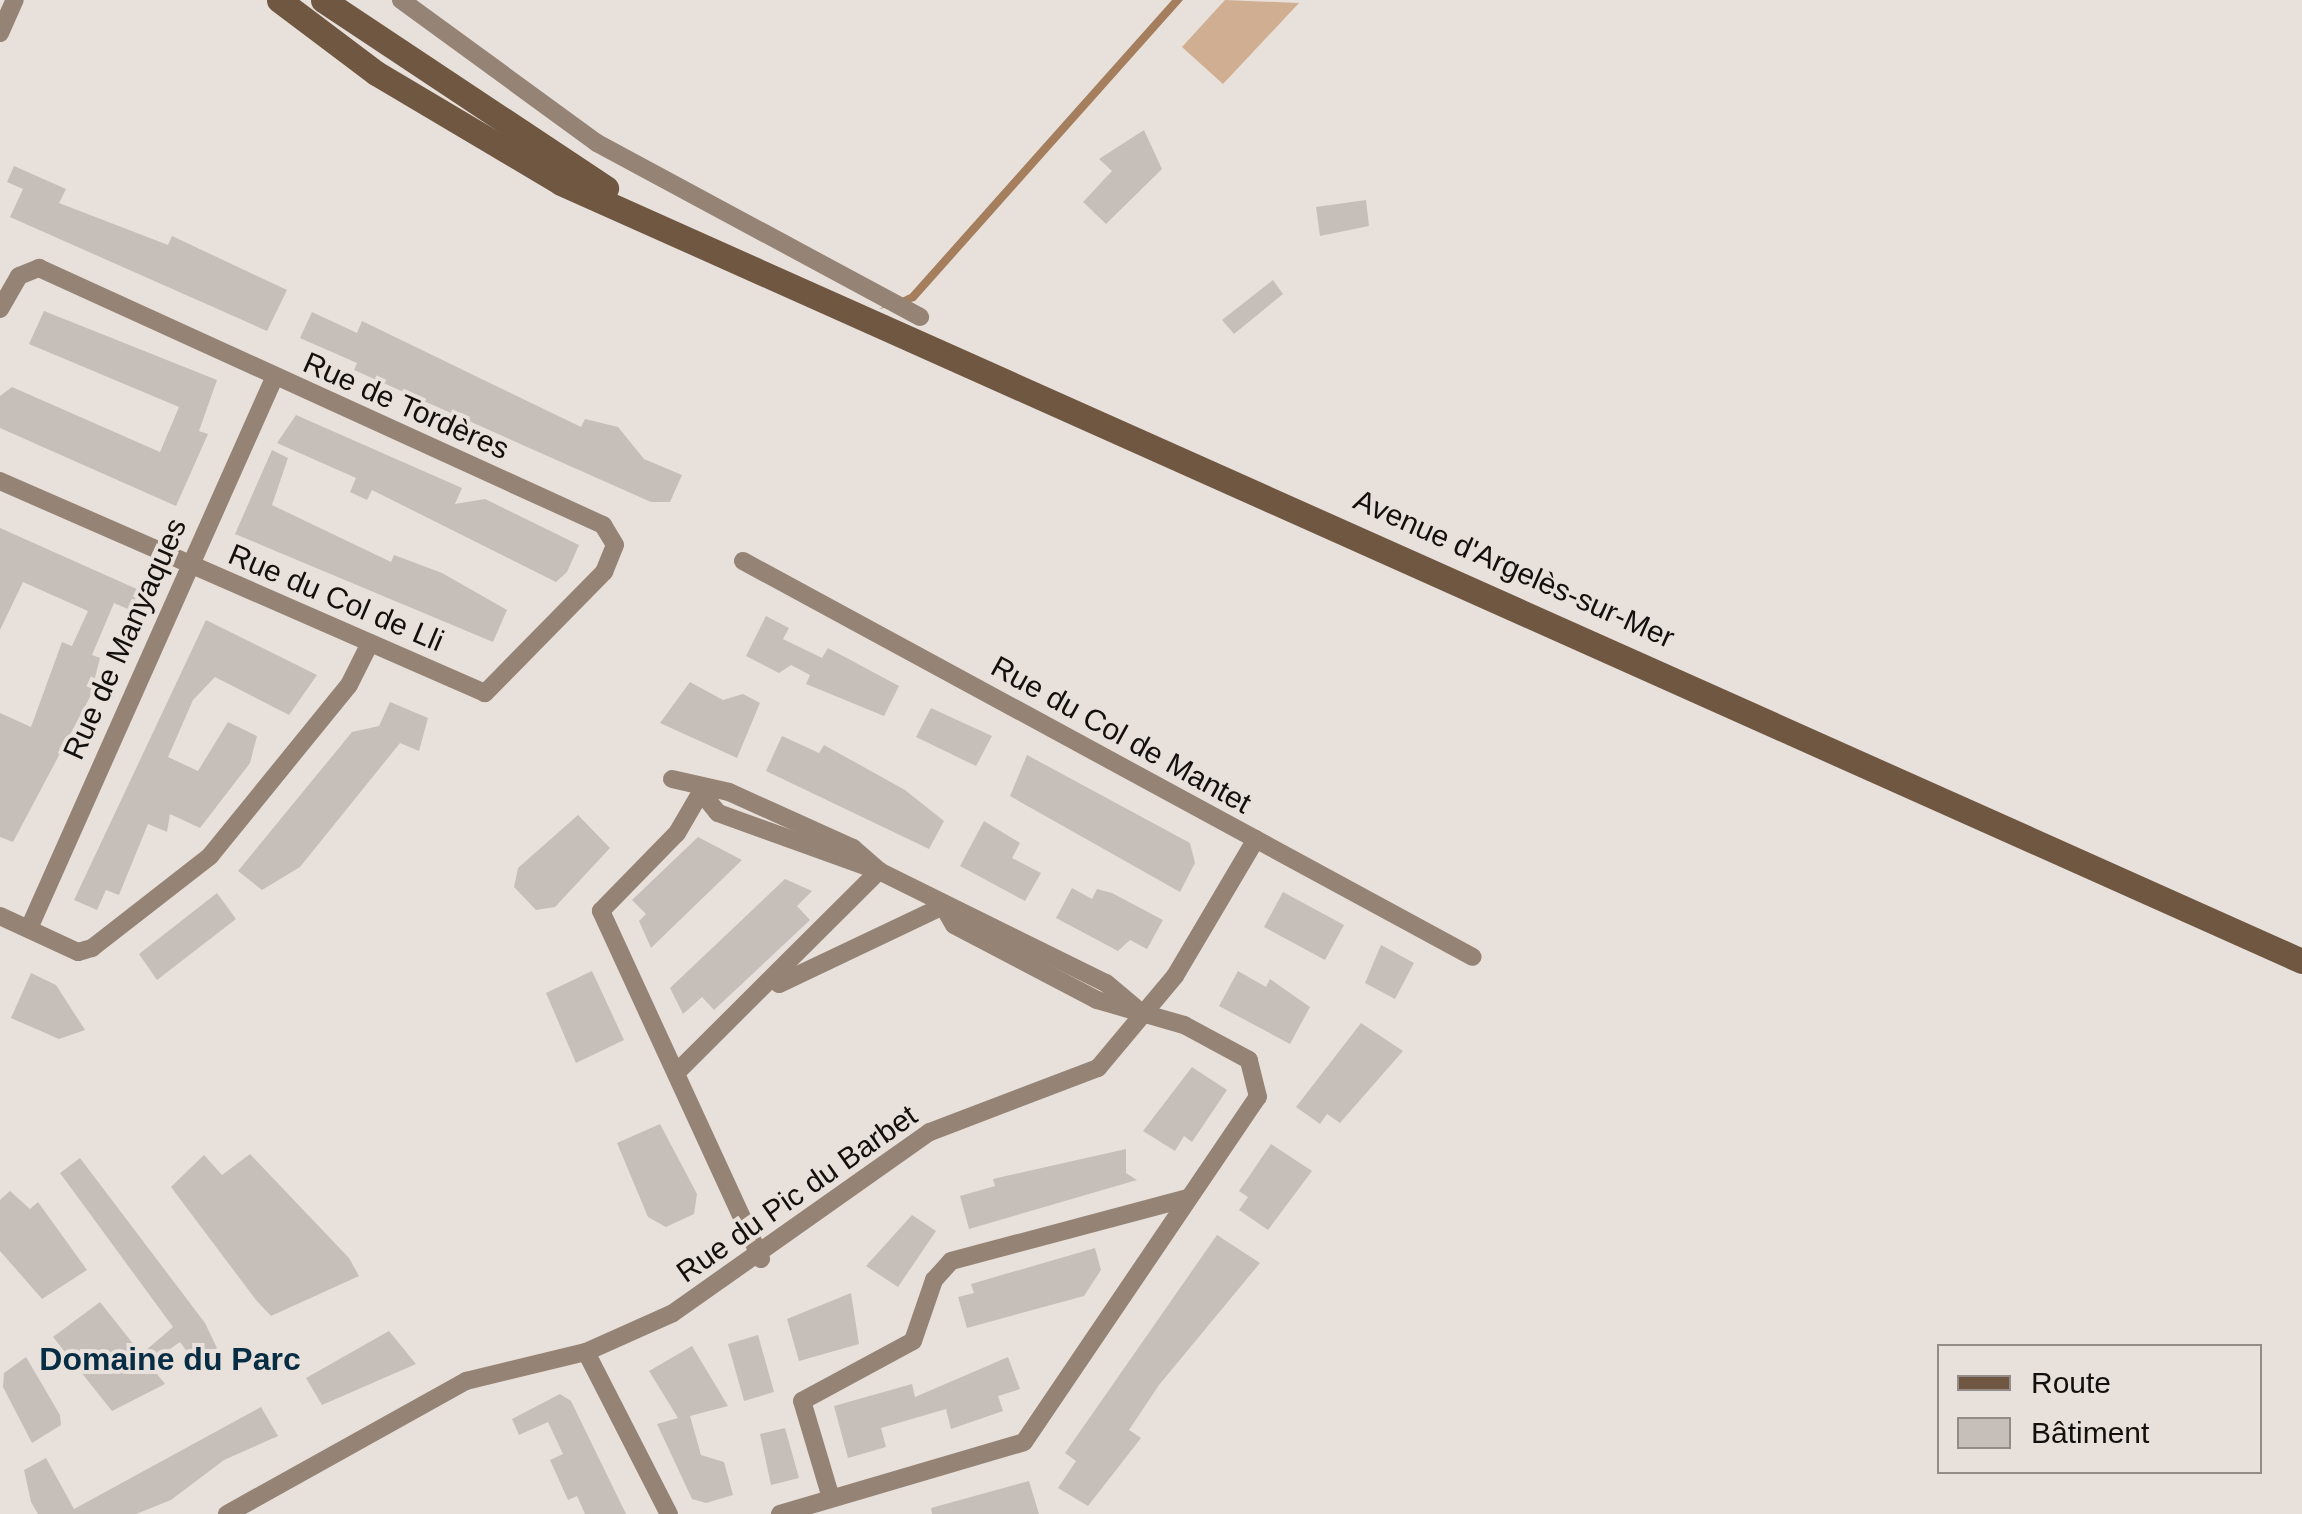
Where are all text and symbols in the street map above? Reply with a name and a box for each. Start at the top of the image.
street label: Rue de Tordères [297,344,515,468]
street label: Avenue d'Argelès-sur-Mer [1348,482,1680,656]
street label: Rue de Manyaques [56,513,194,765]
street label: Rue du Col de Lli [223,536,449,660]
street label: Rue du Col de Mantet [985,649,1257,821]
street label: Rue du Pic du Barbet [670,1097,924,1291]
district label: Domaine du Parc [39,1340,301,1378]
legend [1937,1344,2262,1474]
text: Route [2031,1366,2111,1399]
text: Bâtiment [2031,1416,2149,1449]

